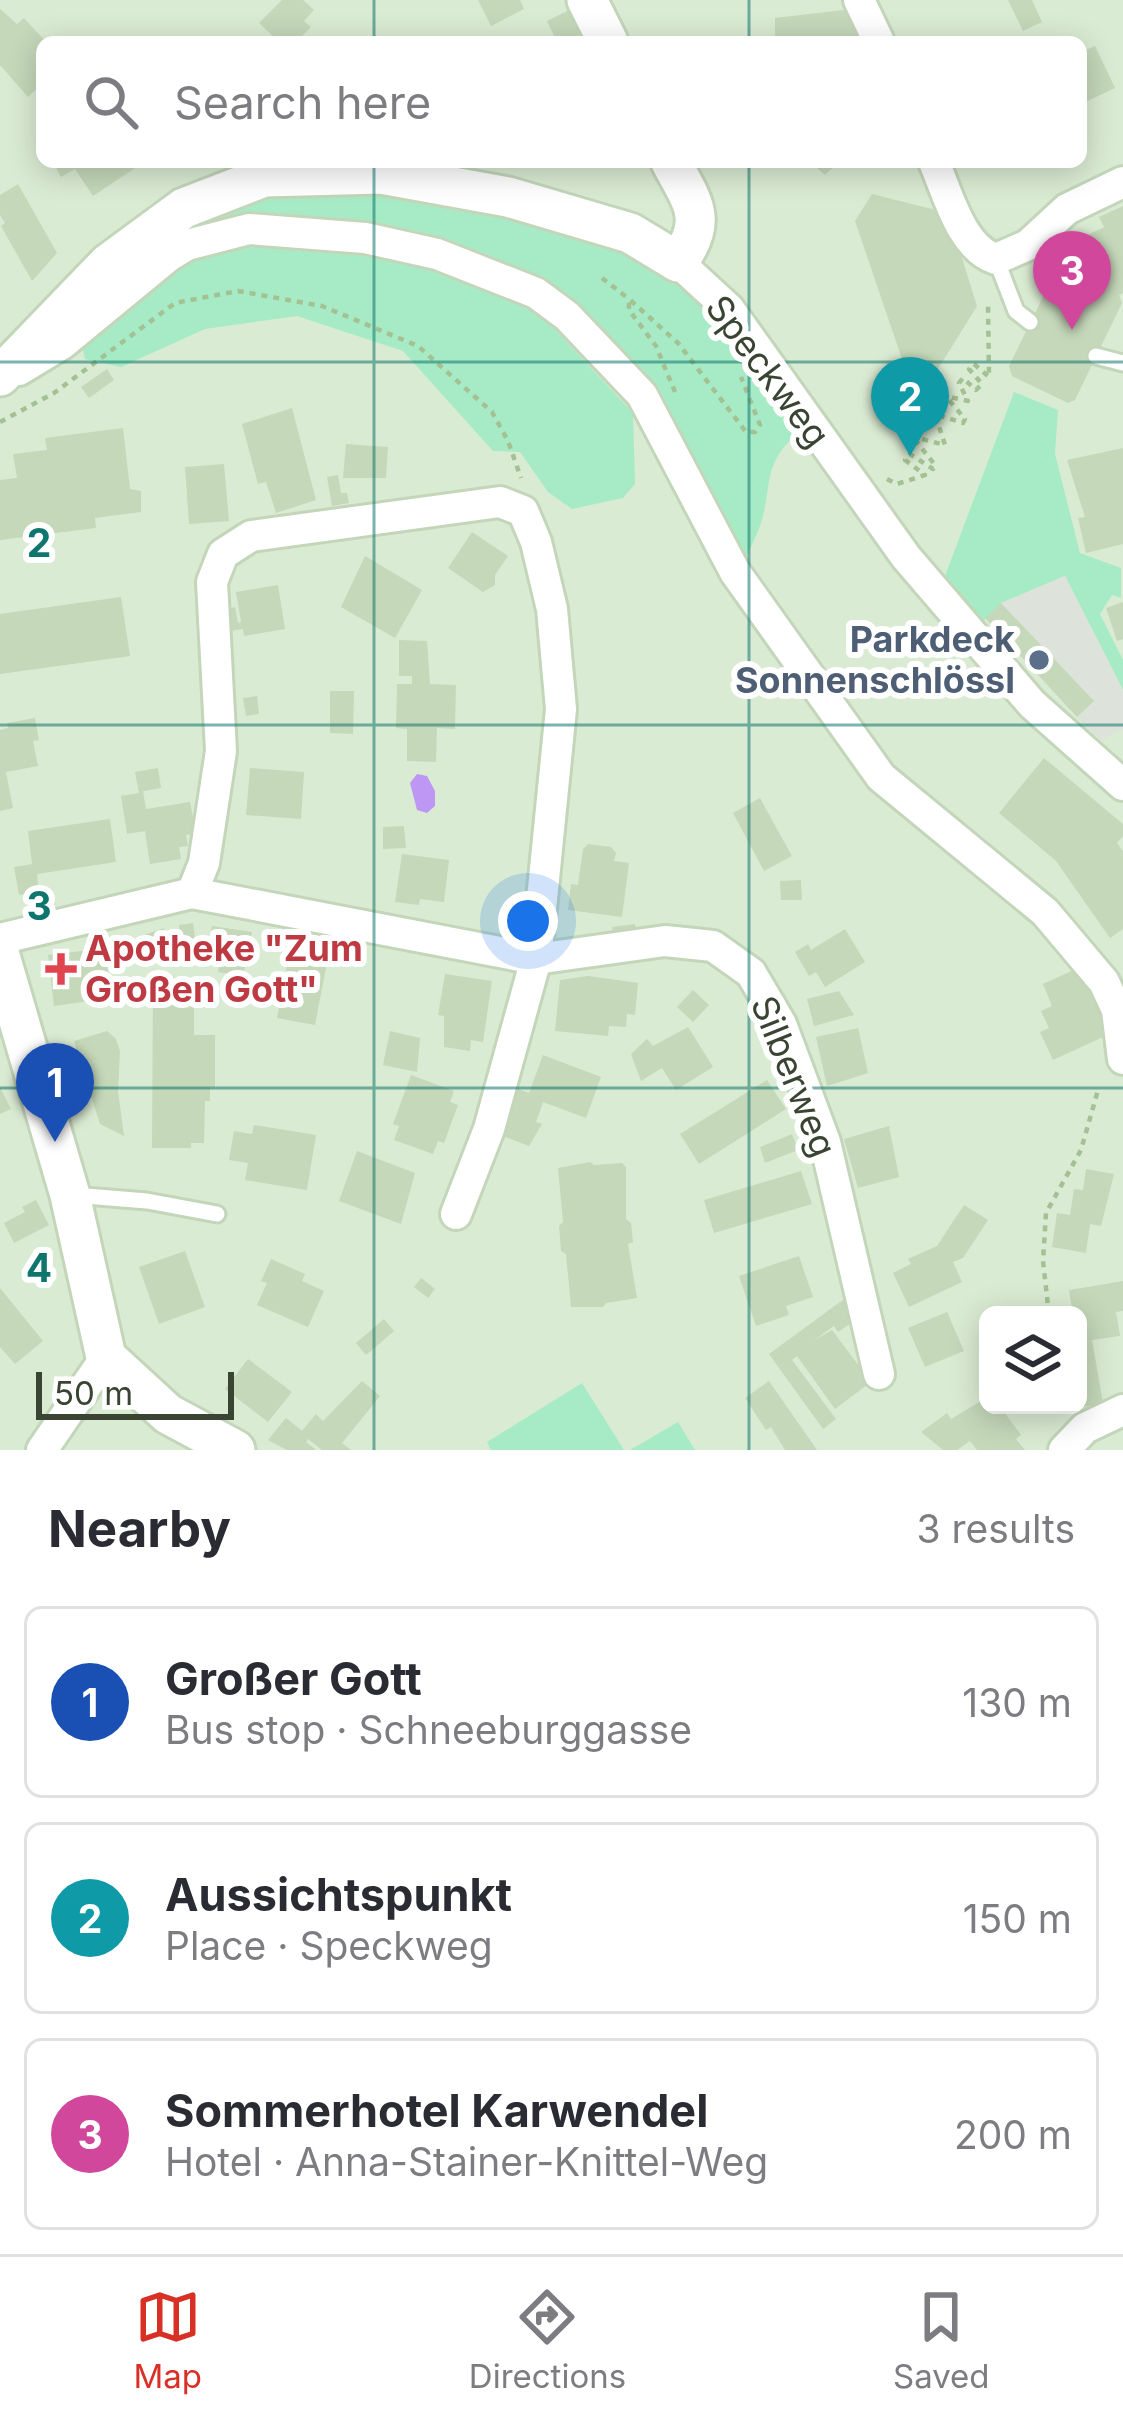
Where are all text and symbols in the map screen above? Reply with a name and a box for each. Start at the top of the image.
search box [36,36,1087,168]
icon: search [78,69,144,135]
text: Search here [174,75,431,130]
pin: 3 [1033,231,1111,330]
street label: Speckweg [697,287,839,455]
pin: 2 [871,357,949,456]
text: 2 [27,519,51,566]
place label: Parkdeck Sonnenschlössl [735,617,1015,702]
marker: Parkdeck Sonnenschlössl [1026,647,1052,673]
text: 3 [26,882,52,929]
your location [498,891,558,951]
place label: Apotheke "Zum Großen Gott" [85,926,363,1011]
marker: Apotheke "Zum Großen Gott" [48,956,74,982]
street label: Silberweg [742,989,846,1163]
pin: 1 [16,1043,94,1142]
text: 4 [26,1244,52,1291]
map controls [979,1306,1087,1414]
button: layers [979,1306,1087,1414]
scale bar [36,1366,234,1419]
text: 50 m [54,1373,133,1413]
text: Nearby [48,1498,231,1559]
text: 3 results [917,1505,1075,1552]
text: Großer Gott [165,1651,422,1706]
text: 1 [82,1679,98,1726]
text: 130 m [962,1679,1072,1726]
text: Bus stop · Schneeburggasse [165,1706,692,1753]
text: Aussichtspunkt [165,1867,512,1922]
text: 2 [78,1895,102,1942]
text: 150 m [963,1895,1072,1942]
text: Place · Speckweg [165,1922,493,1969]
text: Sommerhotel Karwendel [165,2083,708,2138]
text: 3 [77,2111,103,2158]
text: 200 m [954,2111,1072,2158]
text: Hotel · Anna-Stainer-Knittel-Weg [165,2138,768,2185]
tab: Map [133,2284,202,2396]
tab: Directions [469,2284,626,2396]
tab: Saved [893,2284,990,2396]

